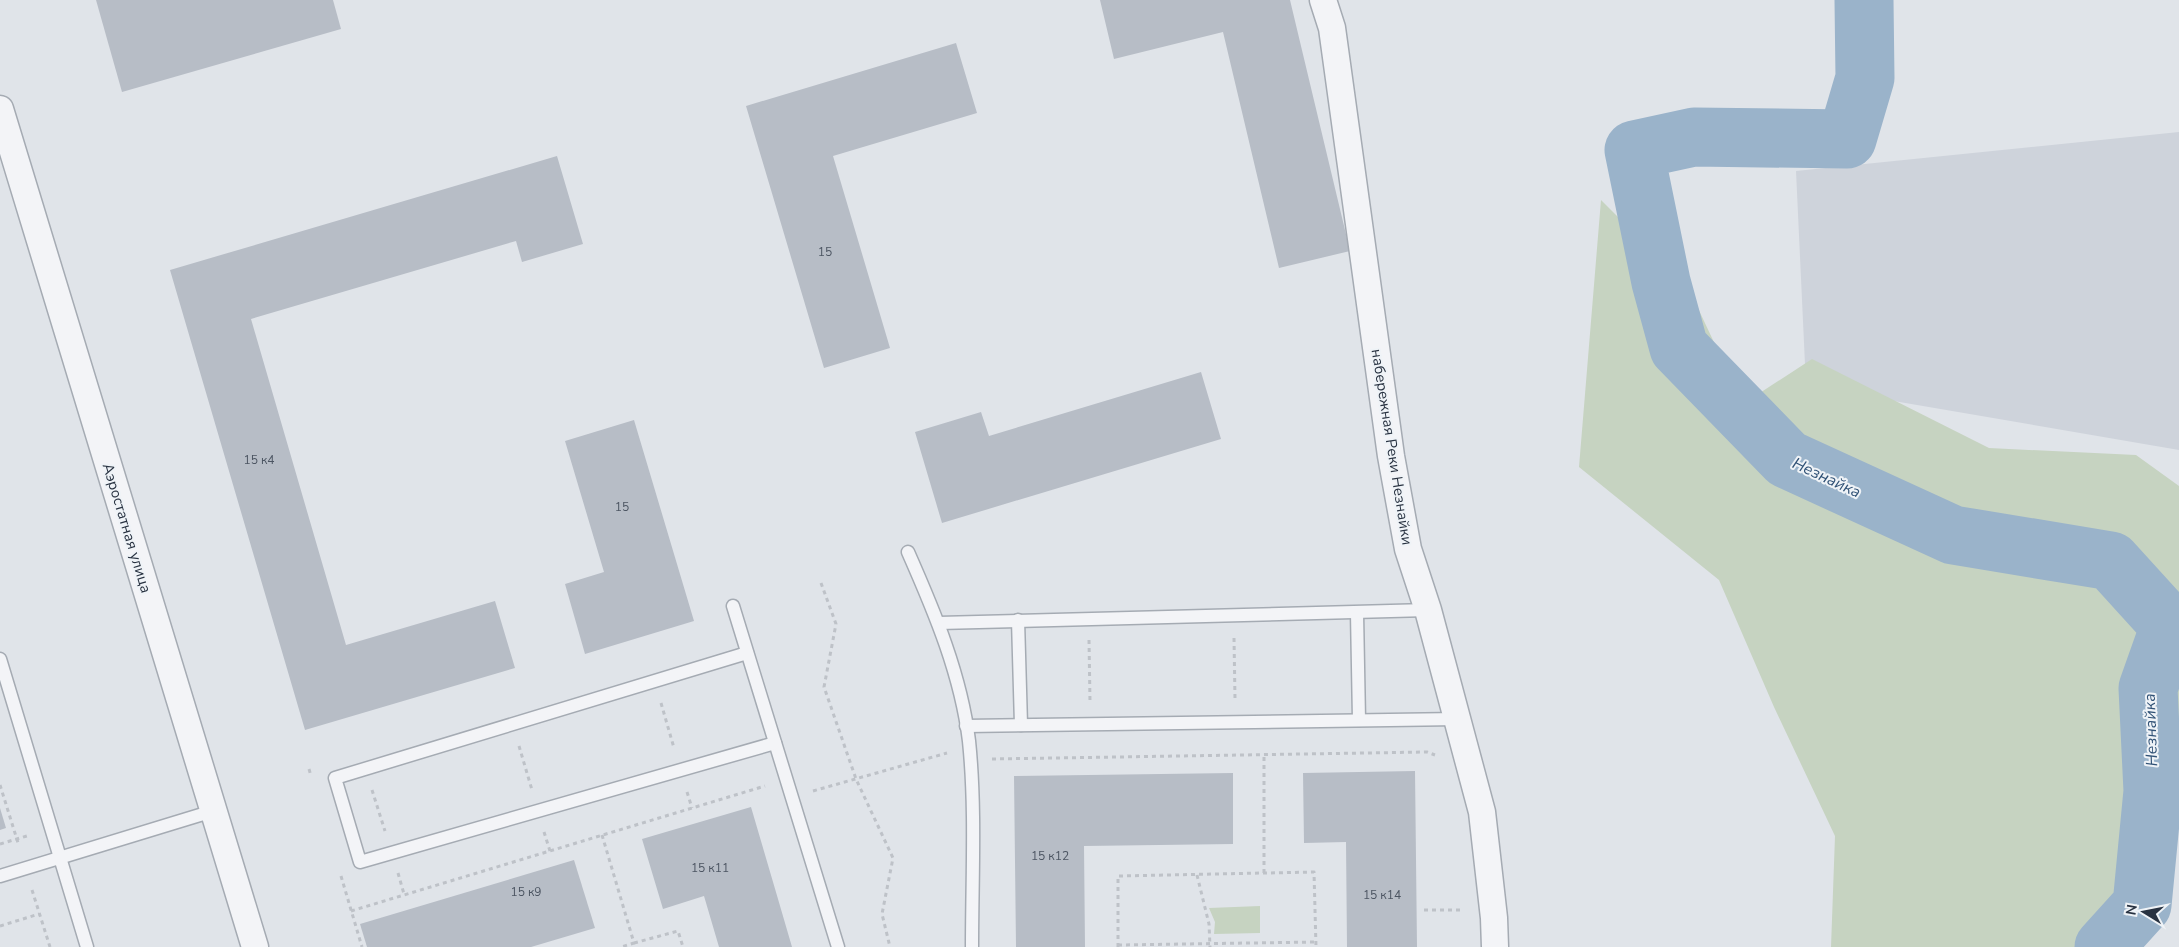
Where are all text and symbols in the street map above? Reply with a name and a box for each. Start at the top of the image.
house number: 15 [818,244,832,260]
street label: набережная Реки Незнайки [1367,347,1417,547]
house number: 15 к4 [244,452,275,468]
water label: Незнайка [1789,452,1864,503]
street label: Аэростатная улица [98,461,156,595]
house number: 15 [615,499,629,515]
water label: Незнайка [2139,693,2163,767]
house number: 15 к12 [1031,848,1069,864]
house number: 15 к11 [691,860,729,876]
house number: 15 к9 [511,884,542,900]
house number: 15 к14 [1363,887,1401,903]
north arrow [2119,887,2169,937]
text: N [2121,903,2142,917]

